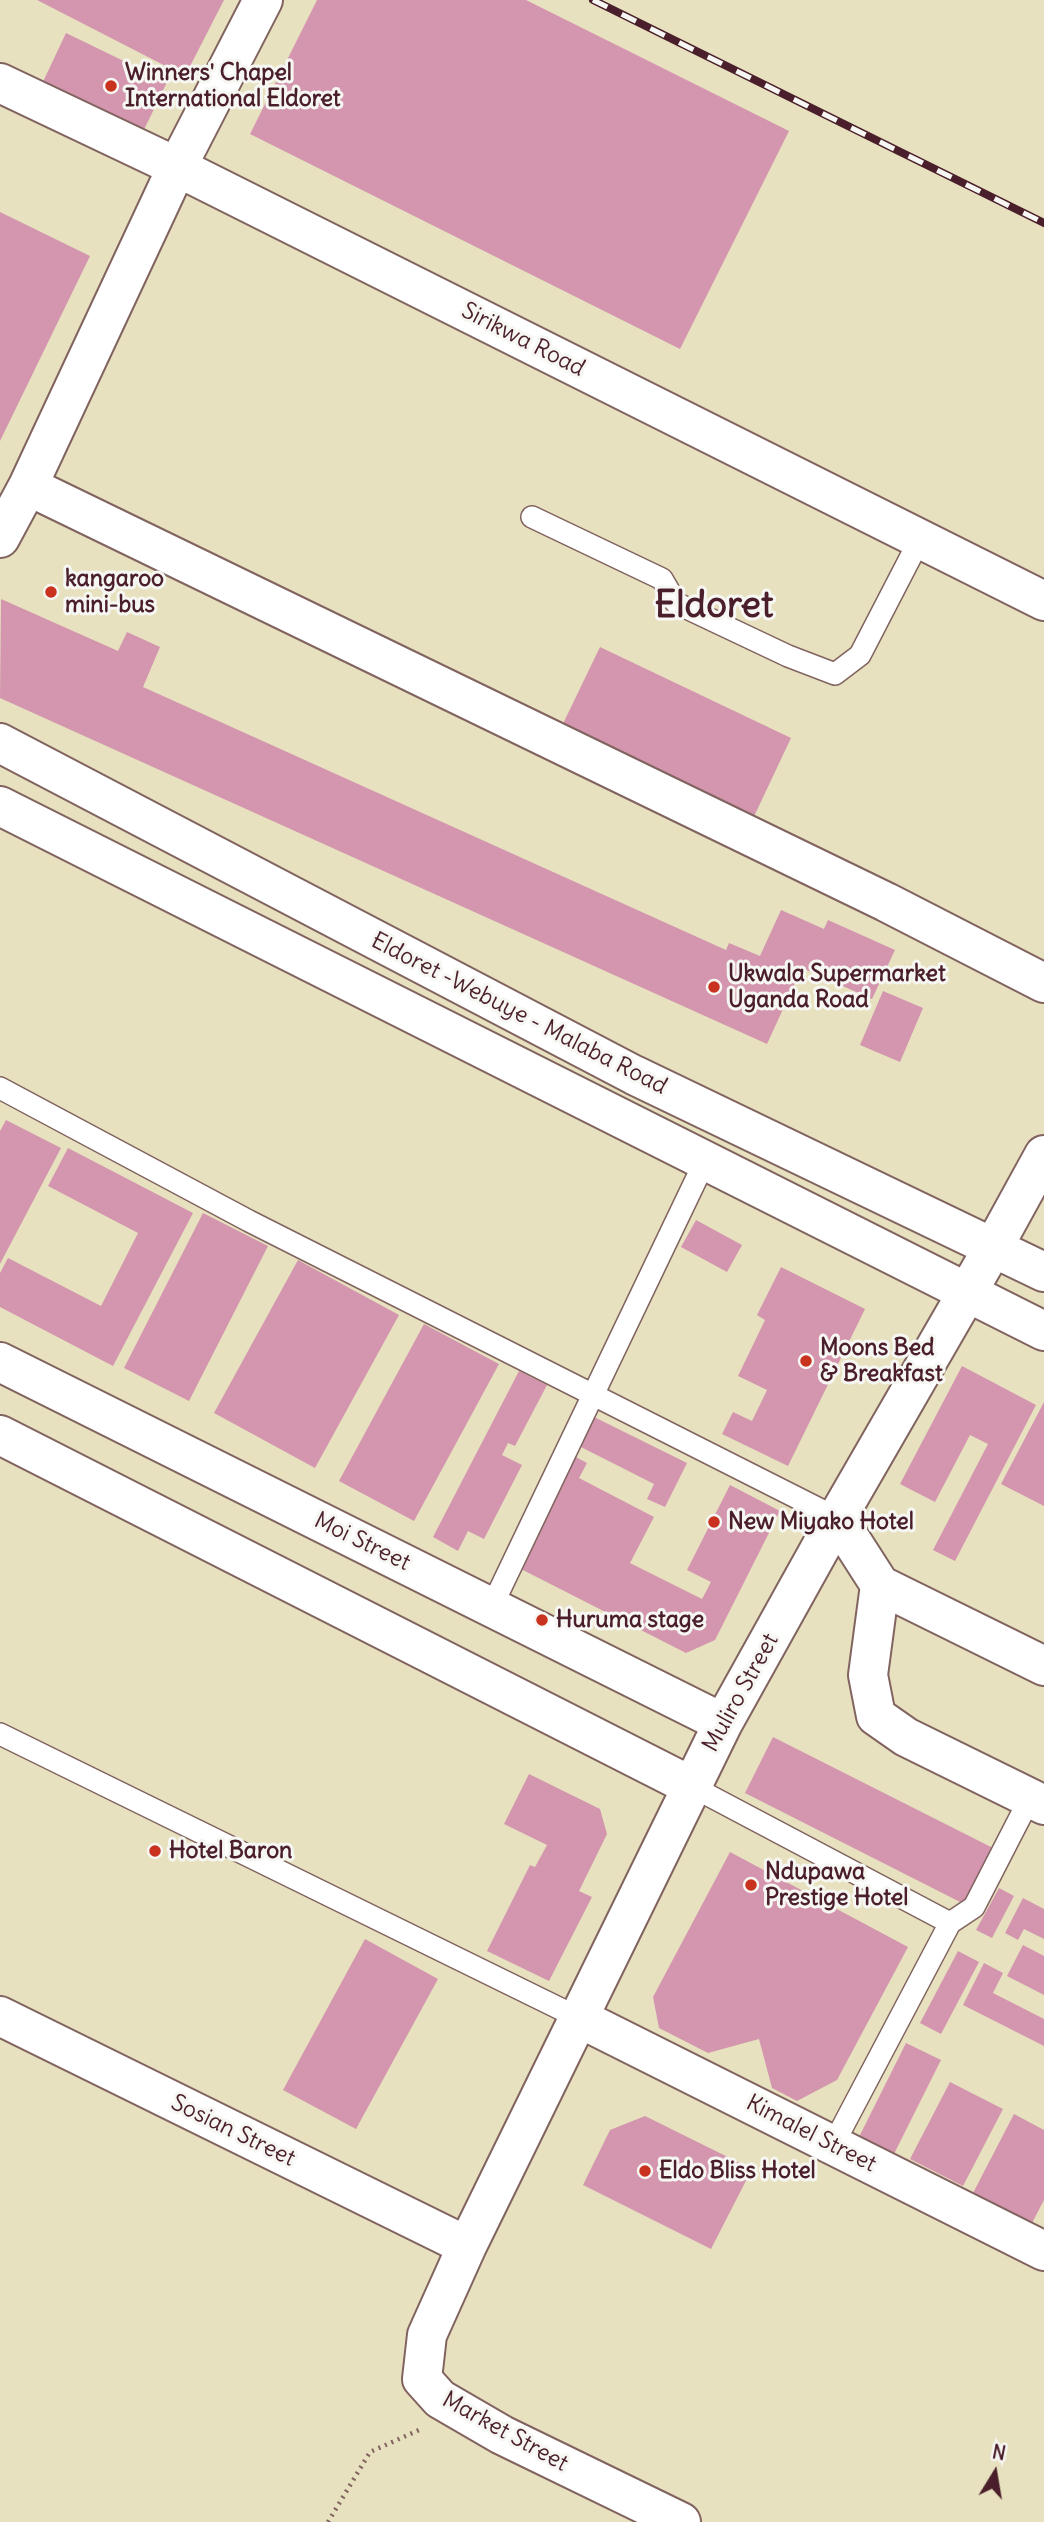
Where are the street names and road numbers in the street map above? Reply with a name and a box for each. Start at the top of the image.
street label: Sirikwa Road [457,297,589,383]
street label: Eldoret -Webuye - Malaba Road [366,927,672,1101]
street label: Moi Street [309,1507,415,1577]
street label: Muliro Street [697,1629,785,1757]
street label: Sosian Street [166,2089,300,2173]
street label: Kimalel Street [741,2089,881,2179]
street label: Market Street [437,2386,573,2478]

